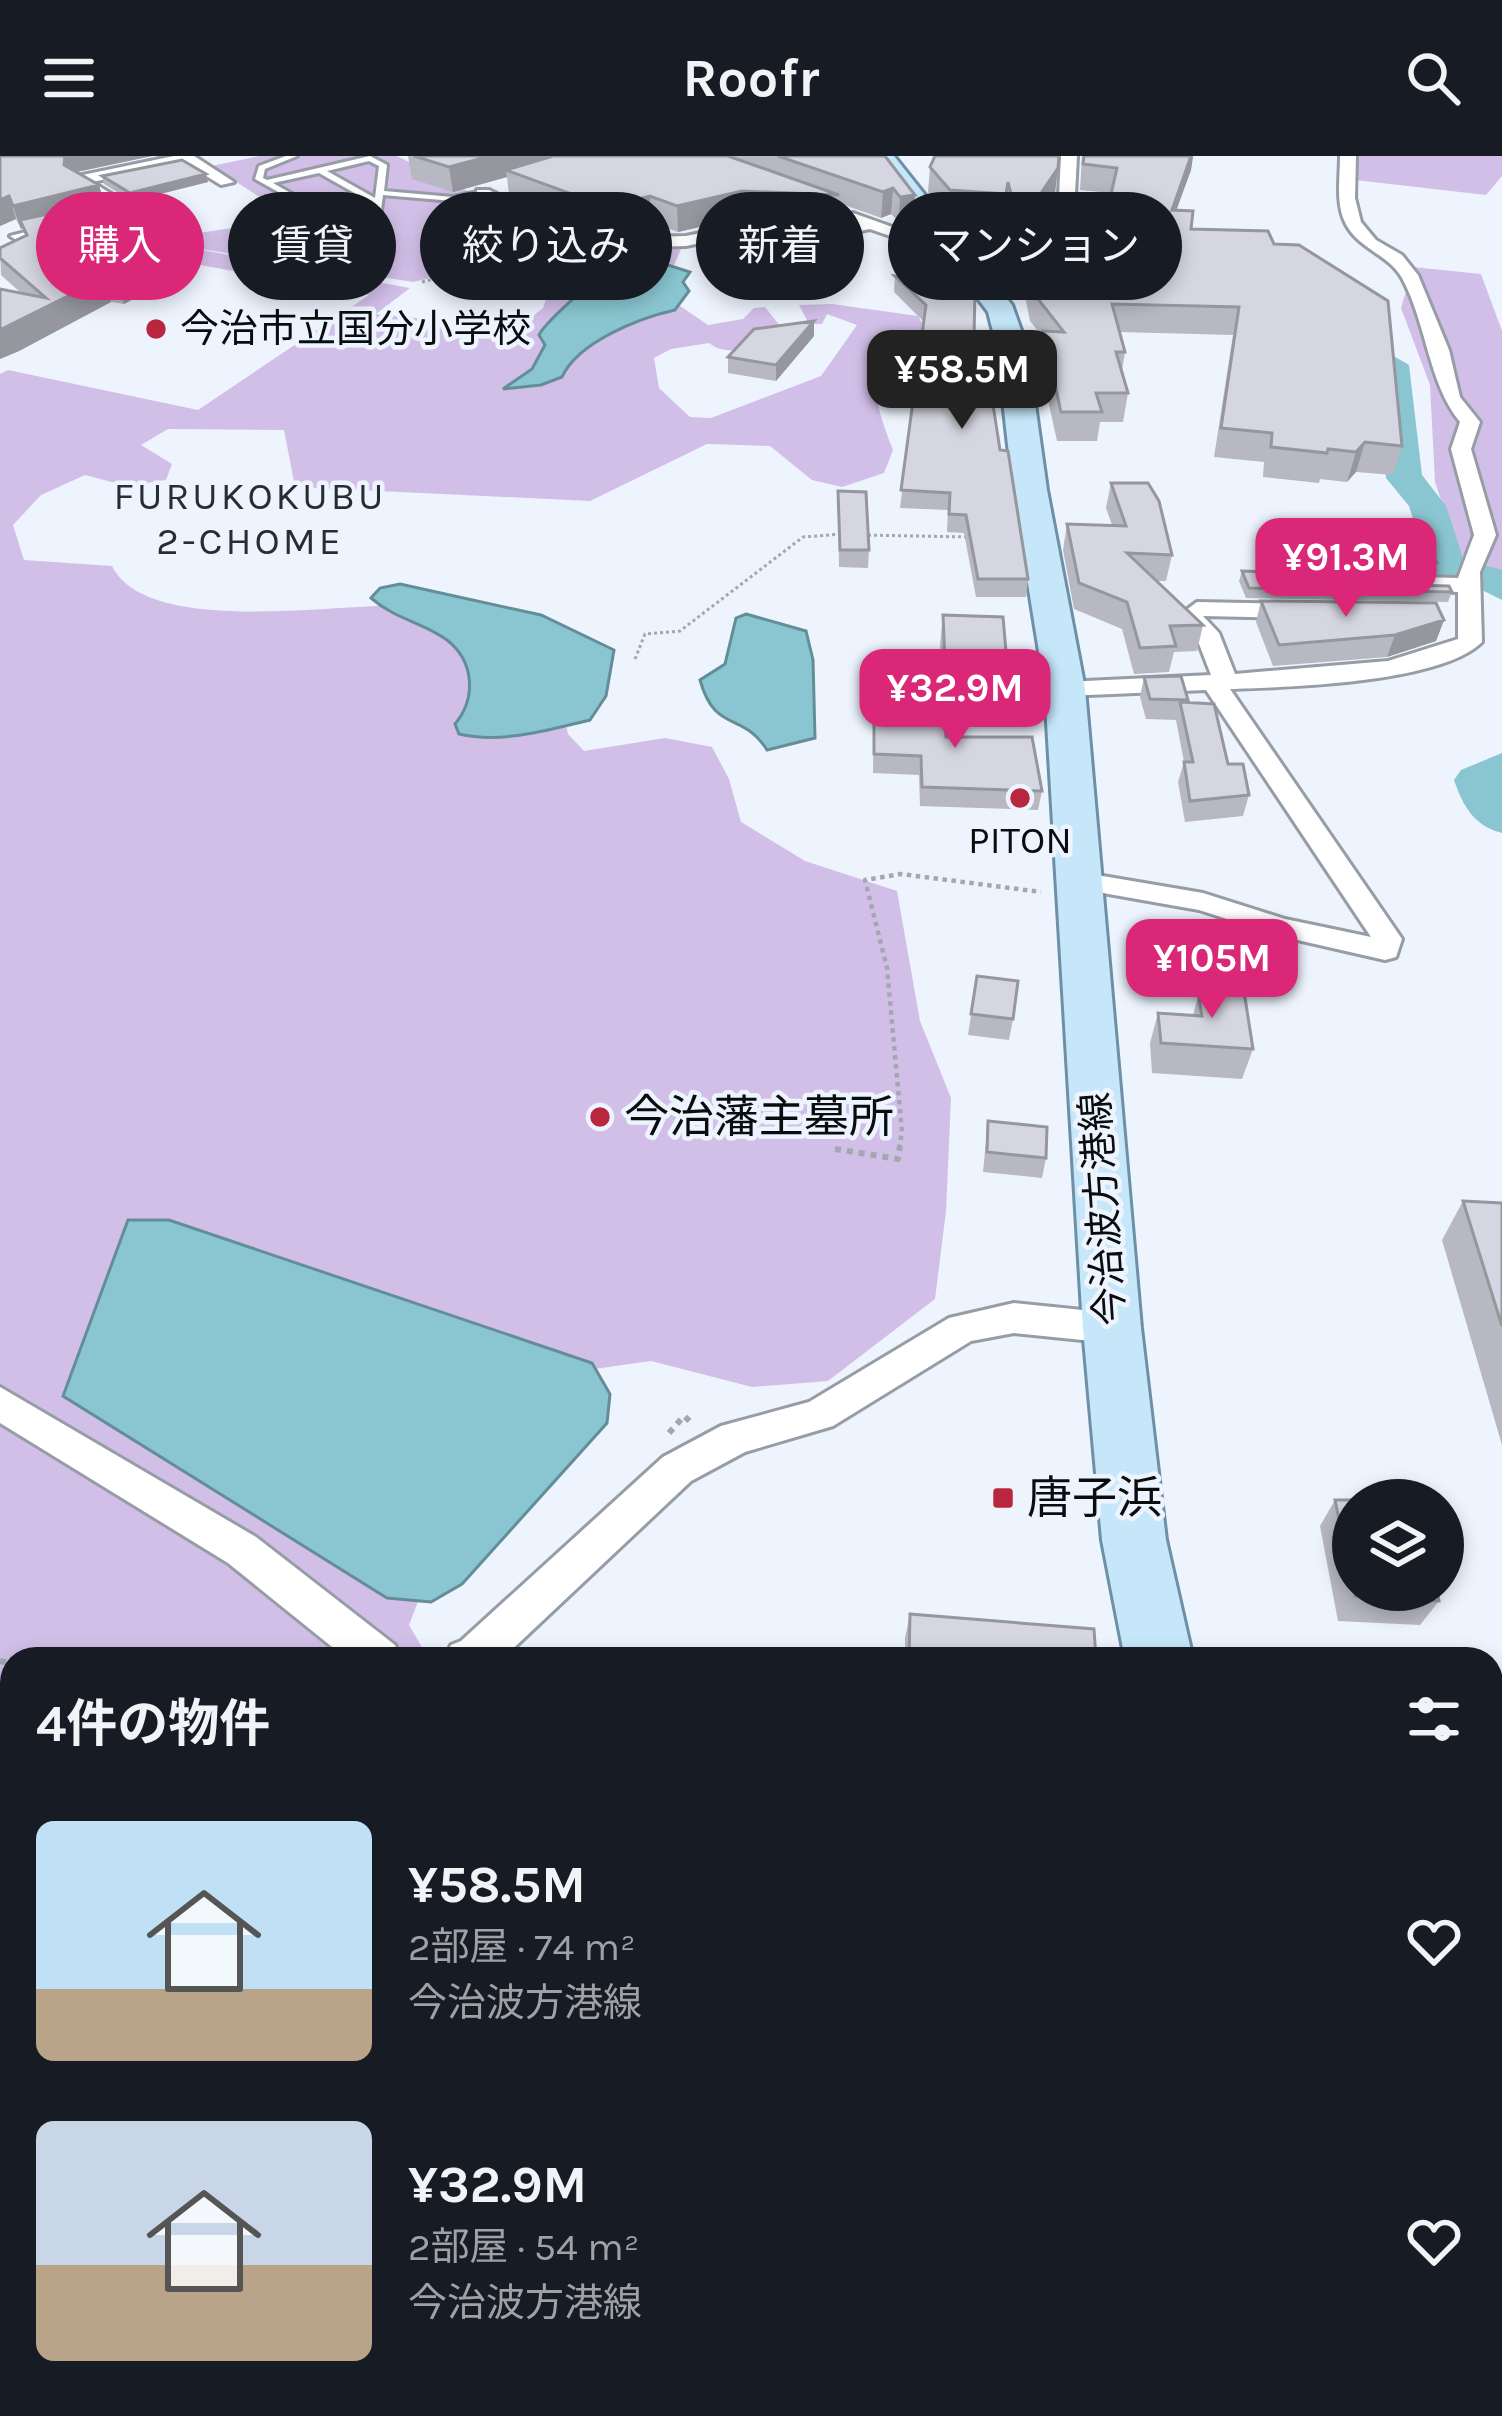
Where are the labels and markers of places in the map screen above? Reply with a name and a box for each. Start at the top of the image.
place label: 今治市立国分小学校 [180,306,531,352]
marker: 今治市立国分小学校 [143,316,169,342]
pin: ¥58.5M [864,330,1060,432]
pin: ¥91.3M [1248,518,1444,620]
pin: ¥32.9M [857,649,1053,751]
marker: PITON [1007,785,1033,811]
place label: PITON [968,817,1072,863]
pin: ¥105M [1128,919,1296,1021]
place label: 今治藩主墓所 [624,1091,894,1143]
marker: 今治藩主墓所 [587,1104,613,1130]
place label: 唐子浜 [1027,1472,1162,1524]
marker: 唐子浜 [990,1485,1016,1511]

